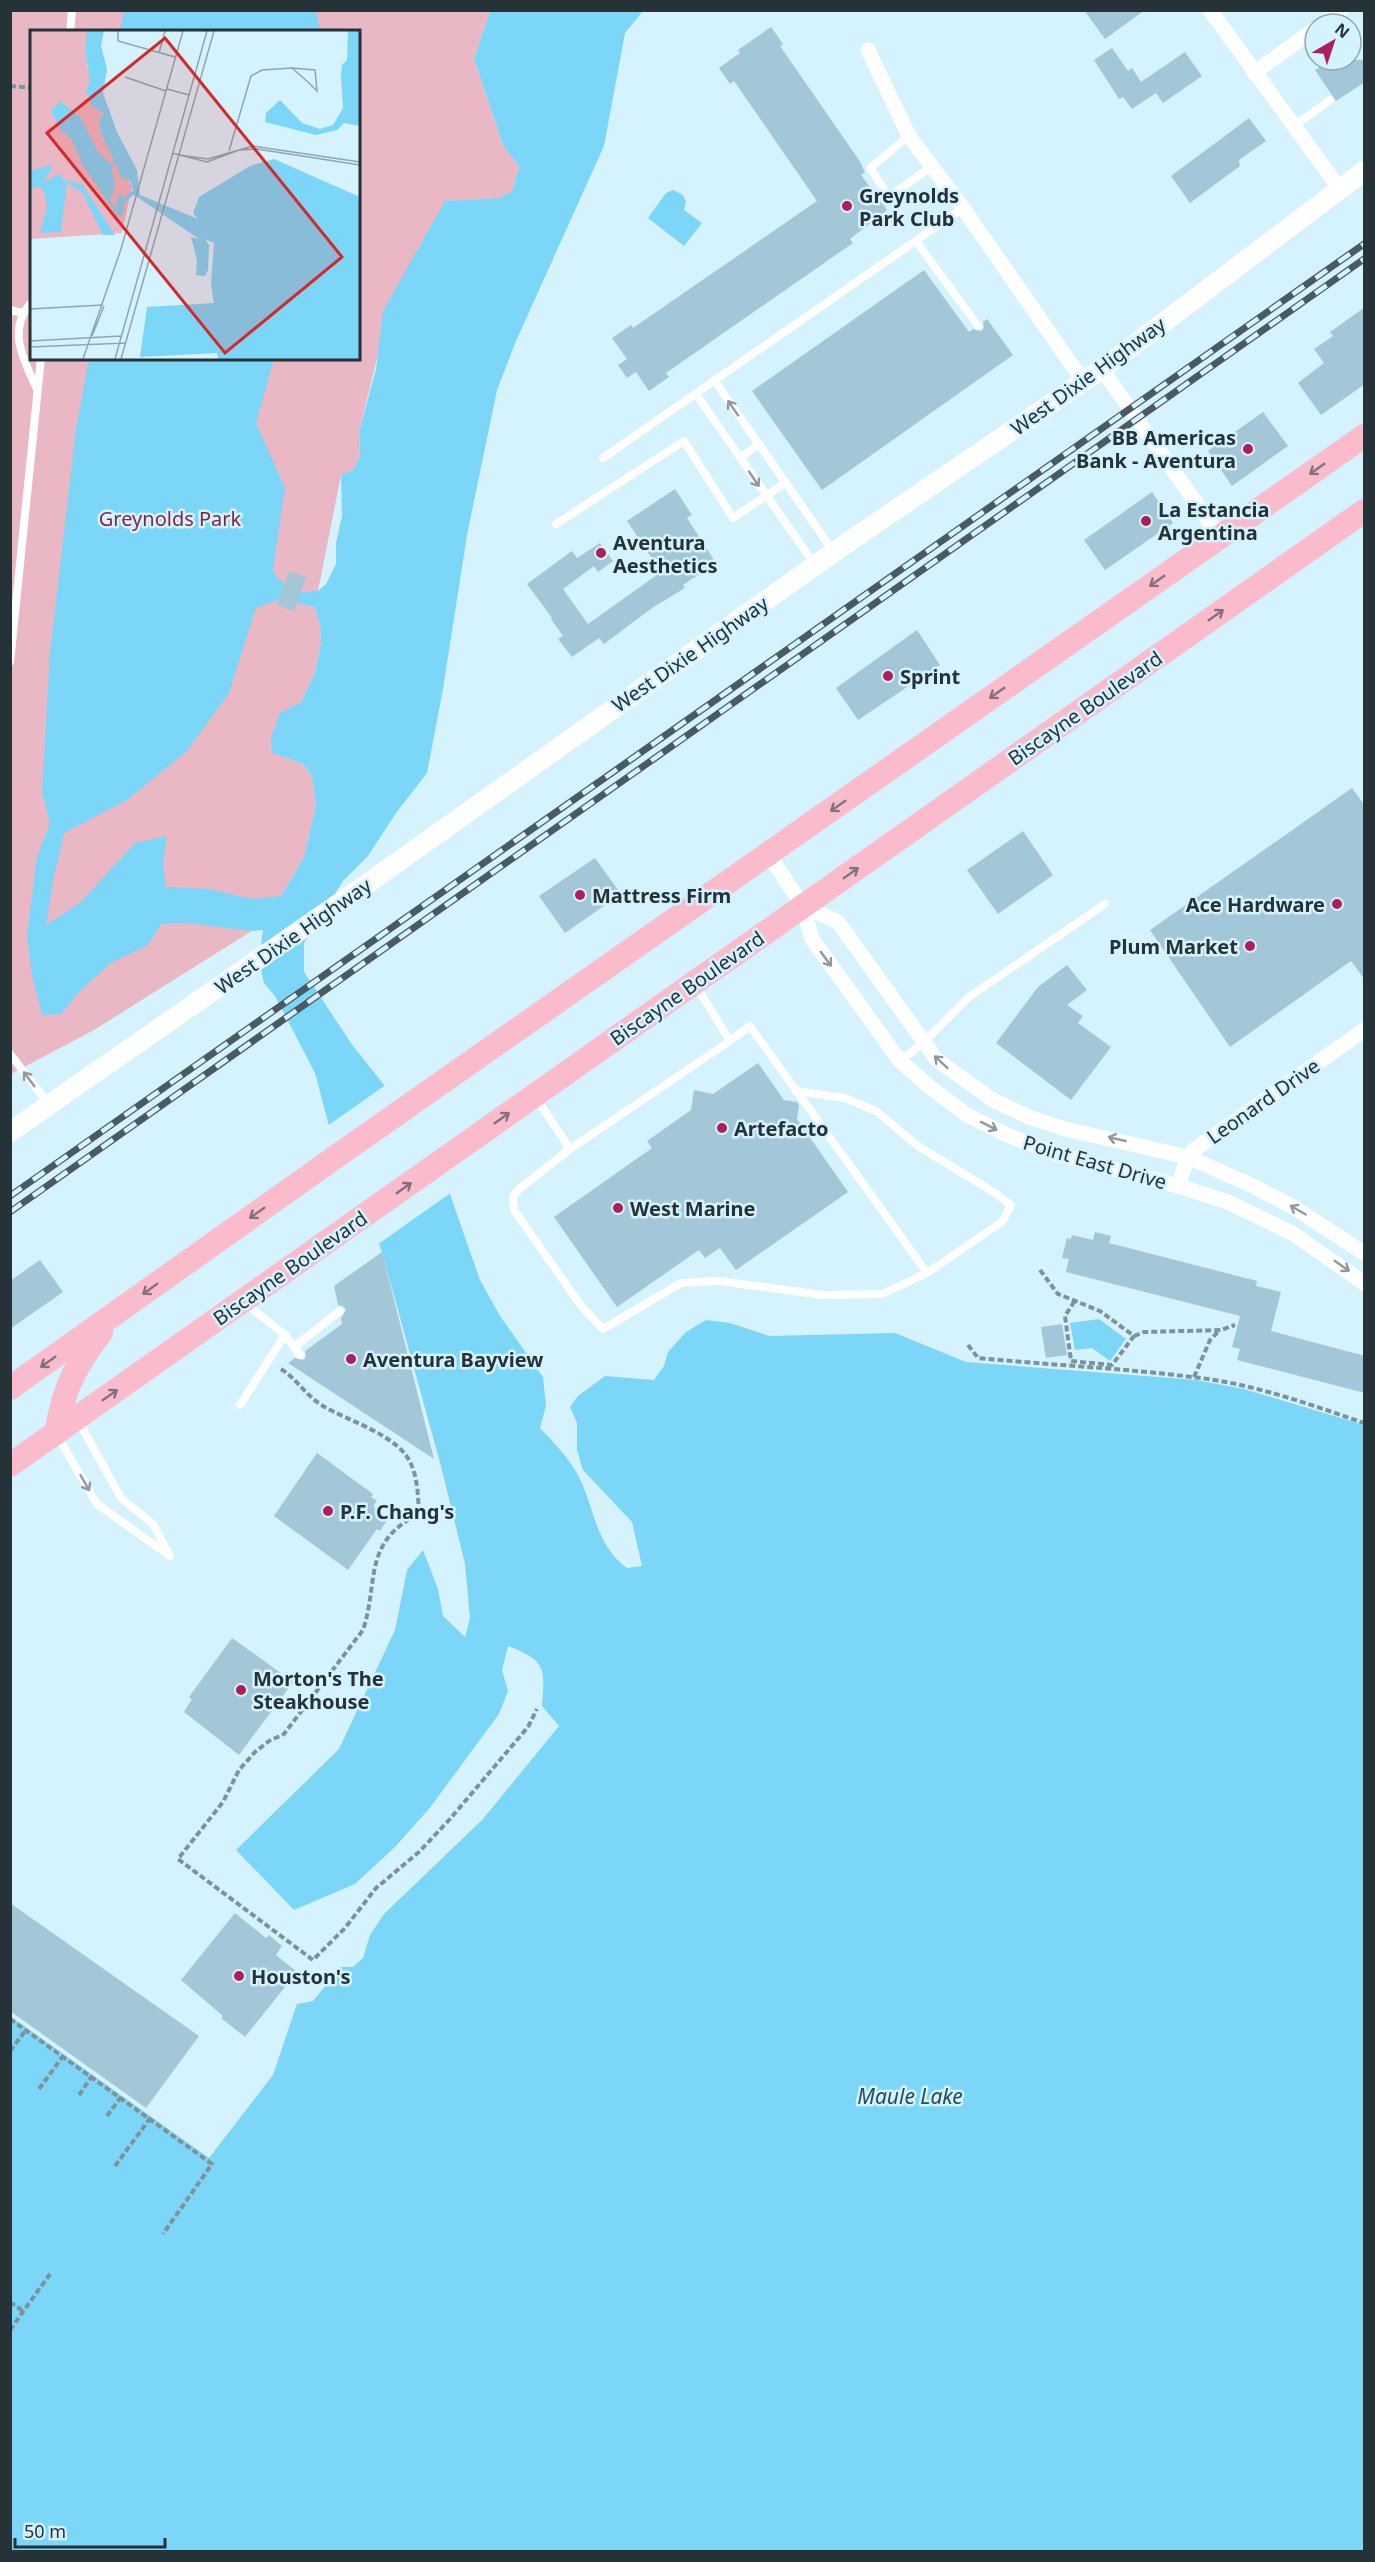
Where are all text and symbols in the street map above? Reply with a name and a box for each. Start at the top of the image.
north arrow [1303,12,1363,72]
text: N [1330,18,1354,43]
inset map [30,30,360,360]
place label: Greynolds Park Club [859,182,959,232]
marker: Greynolds Park Club [840,199,854,213]
street label: West Dixie Highway [1005,310,1172,441]
one-way arrow [727,400,739,416]
place label: BB Americas Bank - Aventura [1076,424,1236,474]
marker: BB Americas Bank - Aventura [1241,442,1255,456]
one-way arrow [1309,463,1325,475]
one-way arrow [748,470,760,487]
place label: La Estancia Argentina [1158,496,1270,546]
park label: Greynolds Park [99,505,242,532]
marker: La Estancia Argentina [1139,514,1153,528]
place label: Aventura Aesthetics [613,529,717,579]
marker: Aventura Aesthetics [594,546,608,560]
one-way arrow [1149,575,1165,587]
street label: West Dixie Highway [606,589,774,718]
one-way arrow [1208,609,1224,621]
street label: Biscayne Boulevard [1002,645,1168,771]
place label: Sprint [900,663,961,690]
marker: Sprint [881,669,895,683]
one-way arrow [990,687,1006,699]
one-way arrow [830,800,846,812]
one-way arrow [842,867,858,879]
street label: West Dixie Highway [209,871,377,1000]
place label: Mattress Firm [592,882,731,909]
marker: Mattress Firm [573,888,587,902]
place label: Ace Hardware [1186,891,1325,918]
marker: Ace Hardware [1330,897,1344,911]
street label: Biscayne Boulevard [604,925,770,1051]
place label: Plum Market [1109,933,1238,960]
marker: Plum Market [1243,939,1257,953]
one-way arrow [820,950,833,966]
street label: Leonard Drive [1201,1052,1325,1150]
one-way arrow [934,1055,949,1070]
one-way arrow [23,1072,36,1088]
one-way arrow [494,1112,510,1124]
place label: Artefacto [734,1115,829,1142]
marker: Artefacto [715,1121,729,1135]
one-way arrow [980,1121,998,1133]
street label: Point East Drive [1020,1129,1170,1195]
one-way arrow [1108,1133,1127,1145]
one-way arrow [396,1181,412,1194]
place label: West Marine [630,1195,756,1222]
marker: West Marine [611,1201,625,1215]
one-way arrow [1290,1204,1307,1216]
street label: Biscayne Boulevard [207,1205,373,1331]
one-way arrow [249,1207,265,1219]
one-way arrow [1334,1260,1350,1273]
one-way arrow [143,1283,159,1295]
place label: Aventura Bayview [363,1346,543,1373]
marker: Aventura Bayview [344,1352,358,1366]
one-way arrow [41,1355,57,1368]
one-way arrow [101,1389,117,1401]
one-way arrow [80,1475,92,1492]
place label: P.F. Chang's [340,1498,454,1525]
marker: P.F. Chang's [321,1504,335,1518]
place label: Morton's The Steakhouse [253,1665,384,1715]
marker: Morton's The Steakhouse [234,1683,248,1697]
place label: Houston's [251,1963,351,1990]
marker: Houston's [232,1969,246,1983]
water label: Maule Lake [857,2082,963,2110]
scale bar [15,2511,165,2549]
text: 50 m [24,2519,66,2543]

